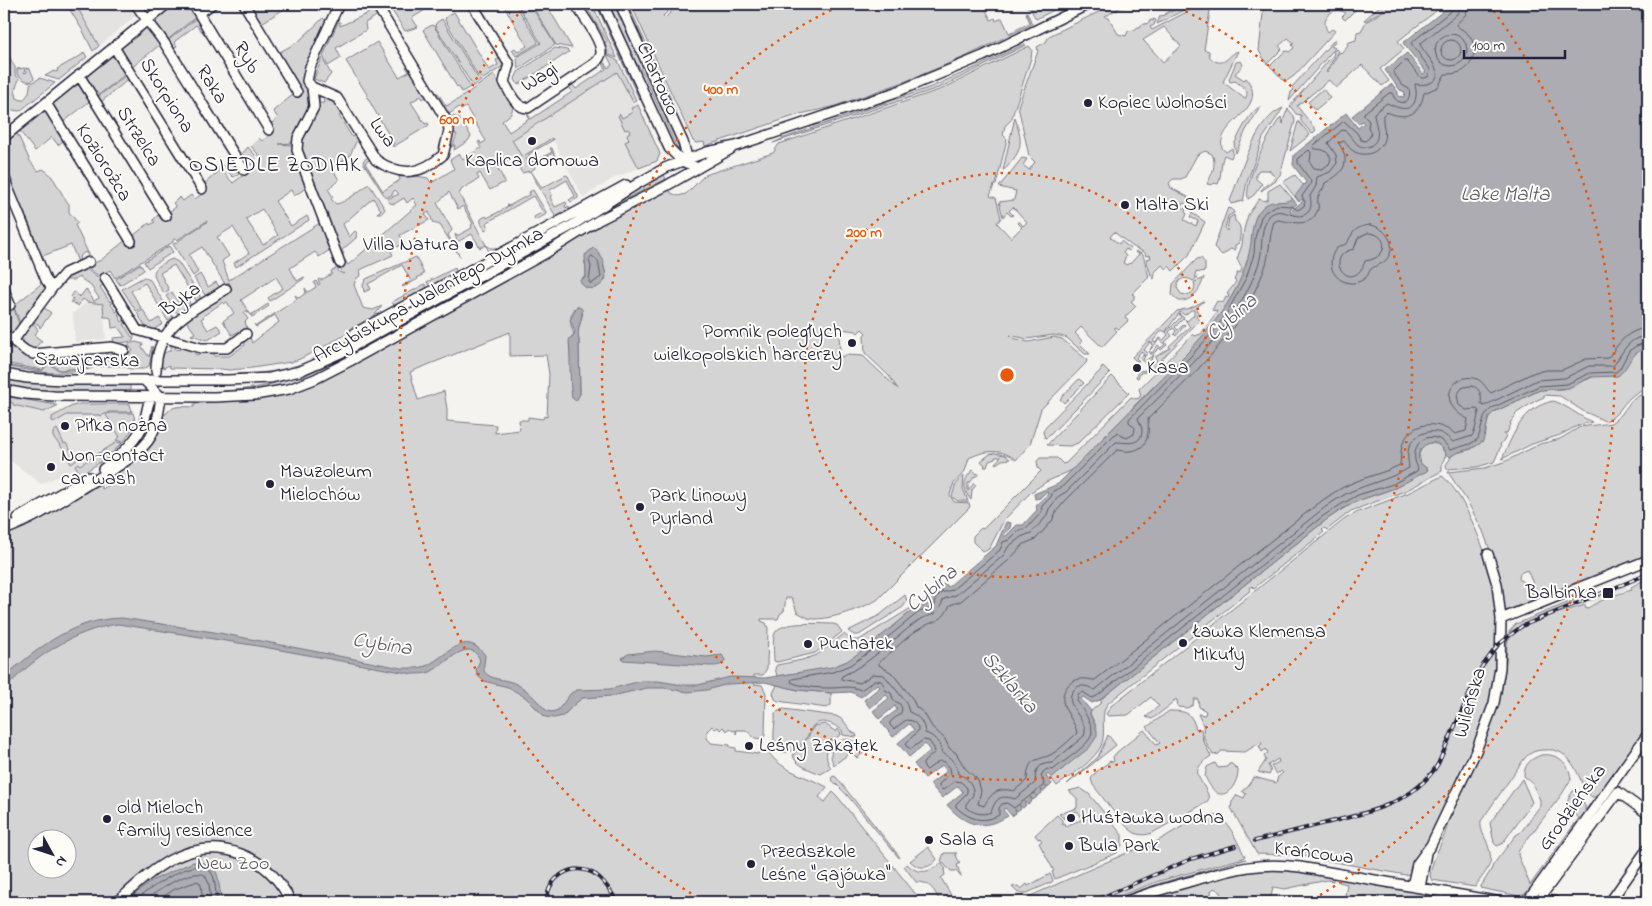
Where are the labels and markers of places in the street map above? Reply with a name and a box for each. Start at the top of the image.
place label: Kopiec Wolności [1098,89,1227,118]
marker: Kopiec Wolności [1082,97,1094,109]
marker: Kaplica domowa [526,135,538,147]
place label: Kaplica domowa [465,147,599,176]
place label: Malta Ski [1135,191,1209,220]
marker: Malta Ski [1119,199,1131,211]
place label: Villa Natura [362,231,459,260]
marker: Villa Natura [463,239,475,251]
place label: Pomnik poległych wielkopolskich harcerzy [654,318,842,370]
marker: Pomnik poległych wielkopolskich harcerzy [846,337,858,349]
place label: Kasa [1147,354,1188,383]
marker: Kasa [1131,362,1143,374]
centre of rings [998,366,1016,384]
place label: Piłka nożna [75,412,167,441]
marker: Piłka nożna [59,420,71,432]
place label: Non-contact car wash [61,442,165,494]
place label: Mauzoleum Mielochów [280,458,372,510]
marker: Non-contact car wash [45,461,57,473]
marker: Mauzoleum Mielochów [264,478,276,490]
place label: Park Linowy Pyrland [650,482,747,534]
marker: Park Linowy Pyrland [634,501,646,513]
place label: Balbinka [1525,579,1597,608]
marker: Balbinka [1601,586,1615,600]
place label: Ławka Klemensa Mikuły [1192,618,1326,670]
place label: Puchatek [818,630,894,659]
marker: Ławka Klemensa Mikuły [1177,637,1189,649]
marker: Puchatek [802,638,814,650]
place label: Leśny Zakątek [759,732,878,761]
marker: Leśny Zakątek [743,740,755,752]
place label: old Mieloch family residence [117,794,253,846]
place label: Huśtawka wodna [1081,804,1224,833]
marker: Huśtawka wodna [1065,812,1077,824]
marker: old Mieloch family residence [101,813,113,825]
place label: Sala G [939,826,994,855]
place label: Bula Park [1078,832,1159,861]
marker: Sala G [923,834,935,846]
place label: Przedszkole Leśne "Gajówka" [761,838,891,890]
marker: Bula Park [1063,840,1075,852]
marker: Przedszkole Leśne "Gajówka" [745,858,757,870]

